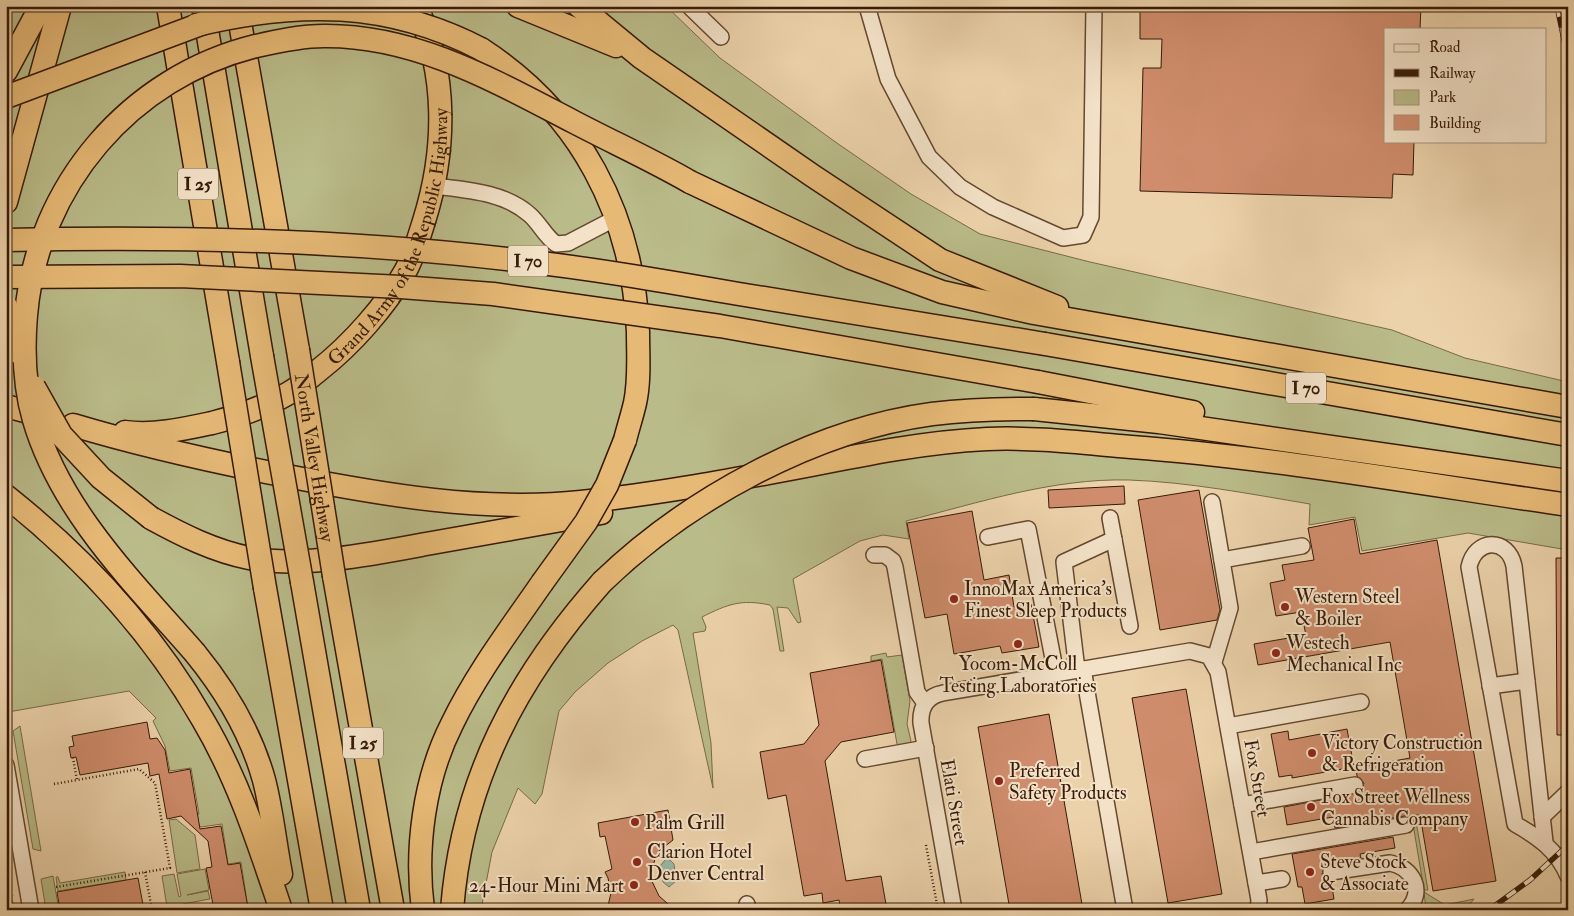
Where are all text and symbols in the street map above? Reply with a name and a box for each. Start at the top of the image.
legend [1384,28,1546,142]
text: Road [1429,38,1461,57]
text: Railway [1429,64,1476,83]
text: Park [1429,88,1456,107]
street label: Grand Army of the Republic Highway [323,107,453,371]
text: Building [1429,114,1481,133]
road number: I 25 [178,168,218,200]
road number: I 70 [508,246,548,276]
street label: North Valley Highway [289,372,339,544]
road number: I 70 [1286,372,1326,403]
place label: InnoMax America's Finest Sleep Products [964,577,1127,624]
place label: Western Steel & Boiler [1294,585,1400,631]
marker: InnoMax America's Finest Sleep Products [948,593,960,605]
marker: Western Steel & Boiler [1279,601,1291,613]
place label: Westech Mechanical Inc [1285,631,1402,677]
marker: Yocom-McColl Testing Laboratories [1012,638,1024,650]
marker: Westech Mechanical Inc [1270,647,1282,659]
place label: Yocom-McColl Testing Laboratories [939,652,1097,698]
road number: I 25 [343,728,383,758]
place label: Victory Construction & Refrigeration [1322,731,1483,777]
street label: Fox Street [1238,737,1276,819]
marker: Victory Construction & Refrigeration [1306,747,1318,759]
street label: Elati Street [935,757,973,847]
place label: Preferred Safety Products [1009,759,1127,805]
marker: Preferred Safety Products [993,775,1005,787]
place label: Fox Street Wellness Cannabis Company [1321,785,1470,832]
marker: Fox Street Wellness Cannabis Company [1305,801,1317,813]
place label: Palm Grill [645,811,725,835]
marker: Palm Grill [629,816,641,828]
place label: Clarion Hotel Denver Central [647,840,765,886]
place label: Steve Stock & Associate [1320,850,1409,896]
marker: Clarion Hotel Denver Central [631,856,643,868]
marker: Steve Stock & Associate [1304,866,1316,878]
place label: 24-Hour Mini Mart [469,874,624,898]
marker: 24-Hour Mini Mart [628,879,640,891]

